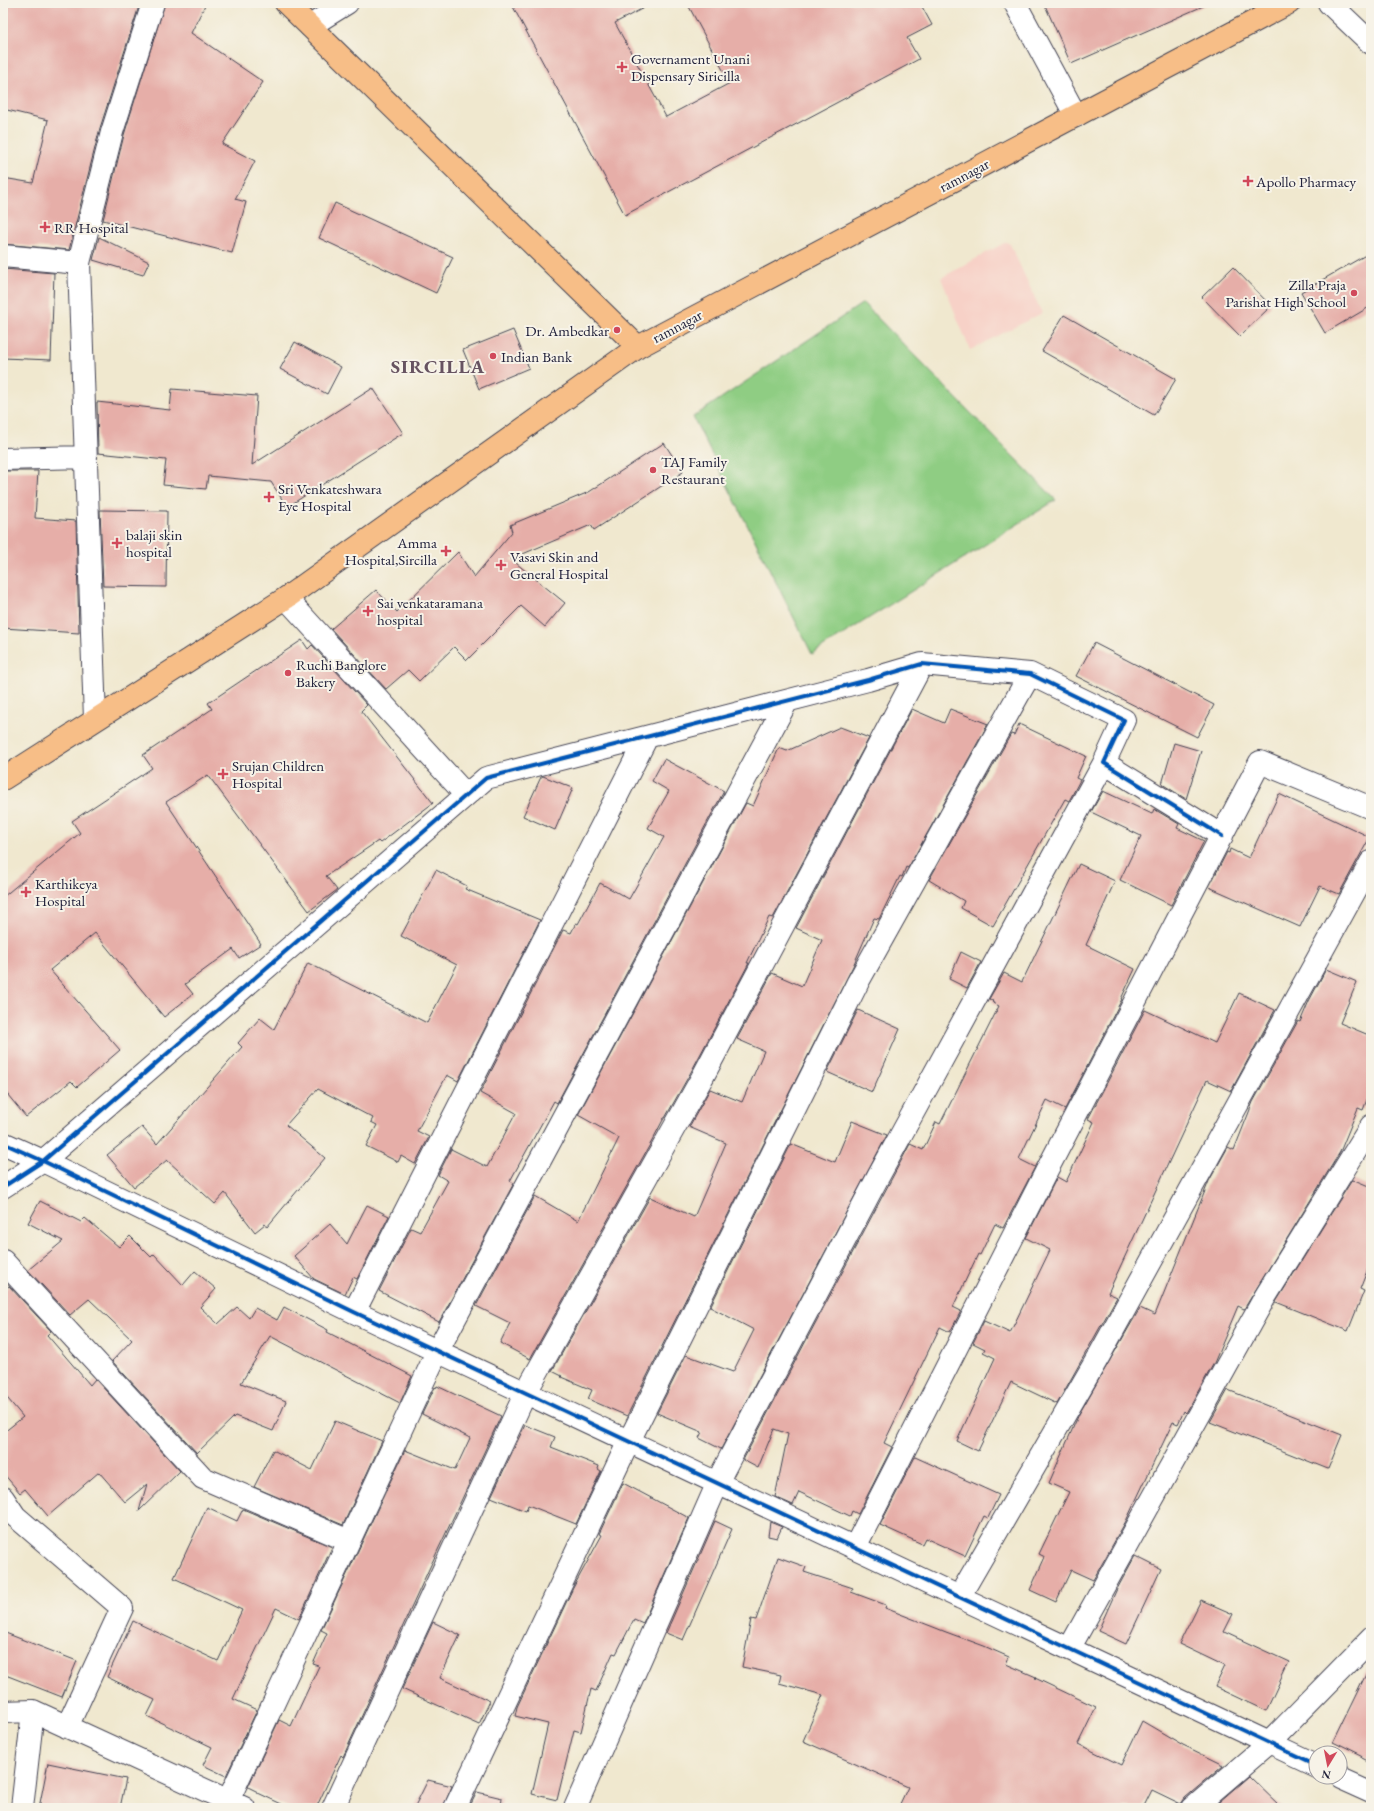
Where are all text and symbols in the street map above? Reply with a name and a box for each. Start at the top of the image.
place label: Governament Unani Dispensary Siricilla [631,49,750,85]
marker: Governament Unani Dispensary Siricilla [616,61,628,73]
street label: ramnagar [936,154,992,196]
place label: Apollo Pharmacy [1255,172,1356,191]
marker: Apollo Pharmacy [1243,176,1253,186]
place label: RR Hospital [54,218,129,237]
marker: RR Hospital [39,221,51,233]
place label: Zilla Praja Parishat High School [1225,275,1346,311]
marker: Zilla Praja Parishat High School [1349,288,1359,298]
street label: ramnagar [649,305,705,347]
place label: Dr. Ambedkar [525,321,609,340]
marker: Dr. Ambedkar [612,325,622,335]
place label: Indian Bank [501,347,573,366]
marker: Indian Bank [488,351,498,361]
district label: SIRCILLA [391,354,485,379]
place label: TAJ Family Restaurant [661,452,727,488]
marker: TAJ Family Restaurant [648,465,658,475]
place label: Sri Venkateshwara Eye Hospital [278,479,382,515]
marker: Sri Venkateshwara Eye Hospital [263,491,275,503]
place label: balaji skin hospital [126,525,182,561]
place label: Amma Hospital,Sircilla [345,533,437,569]
marker: balaji skin hospital [111,537,123,549]
marker: Amma Hospital,Sircilla [440,545,452,557]
place label: Vasavi Skin and General Hospital [510,547,609,583]
marker: Vasavi Skin and General Hospital [495,559,507,571]
place label: Sai venkataramana hospital [377,593,483,629]
marker: Sai venkataramana hospital [362,605,374,617]
place label: Ruchi Banglore Bakery [296,655,386,691]
marker: Ruchi Banglore Bakery [283,668,293,678]
place label: Srujan Children Hospital [232,756,324,792]
marker: Srujan Children Hospital [217,768,229,780]
place label: Karthikeya Hospital [35,874,98,910]
marker: Karthikeya Hospital [20,886,32,898]
north arrow [1308,1745,1348,1785]
text: N [1321,1767,1332,1783]

